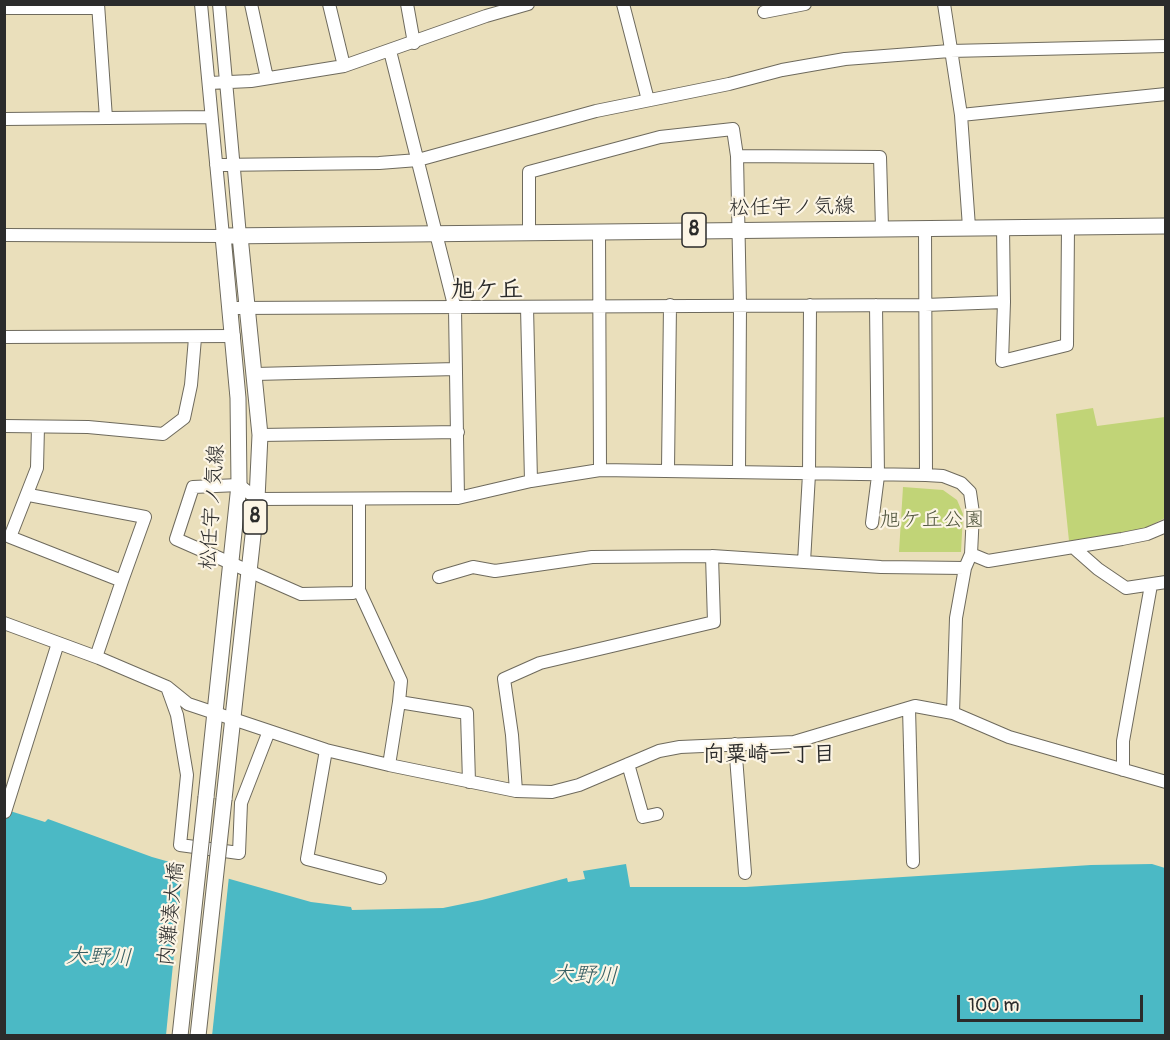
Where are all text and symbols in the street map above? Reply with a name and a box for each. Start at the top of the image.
street label: 松任宇ノ気線 [729,194,855,222]
road number: 8 [682,213,706,247]
district label: 旭ケ丘 [451,277,523,305]
street label: 松任宇ノ気線 [196,443,230,571]
road number: 8 [243,500,267,534]
park label: 旭ケ丘公園 [880,508,984,534]
district label: 向粟崎一丁目 [703,742,835,768]
street label: 内灘湊大橋 [154,860,190,968]
water label: 大野川 [66,944,132,972]
water label: 大野川 [552,962,618,990]
scale bar [960,983,1146,1021]
text: 100 m [968,994,1020,1017]

